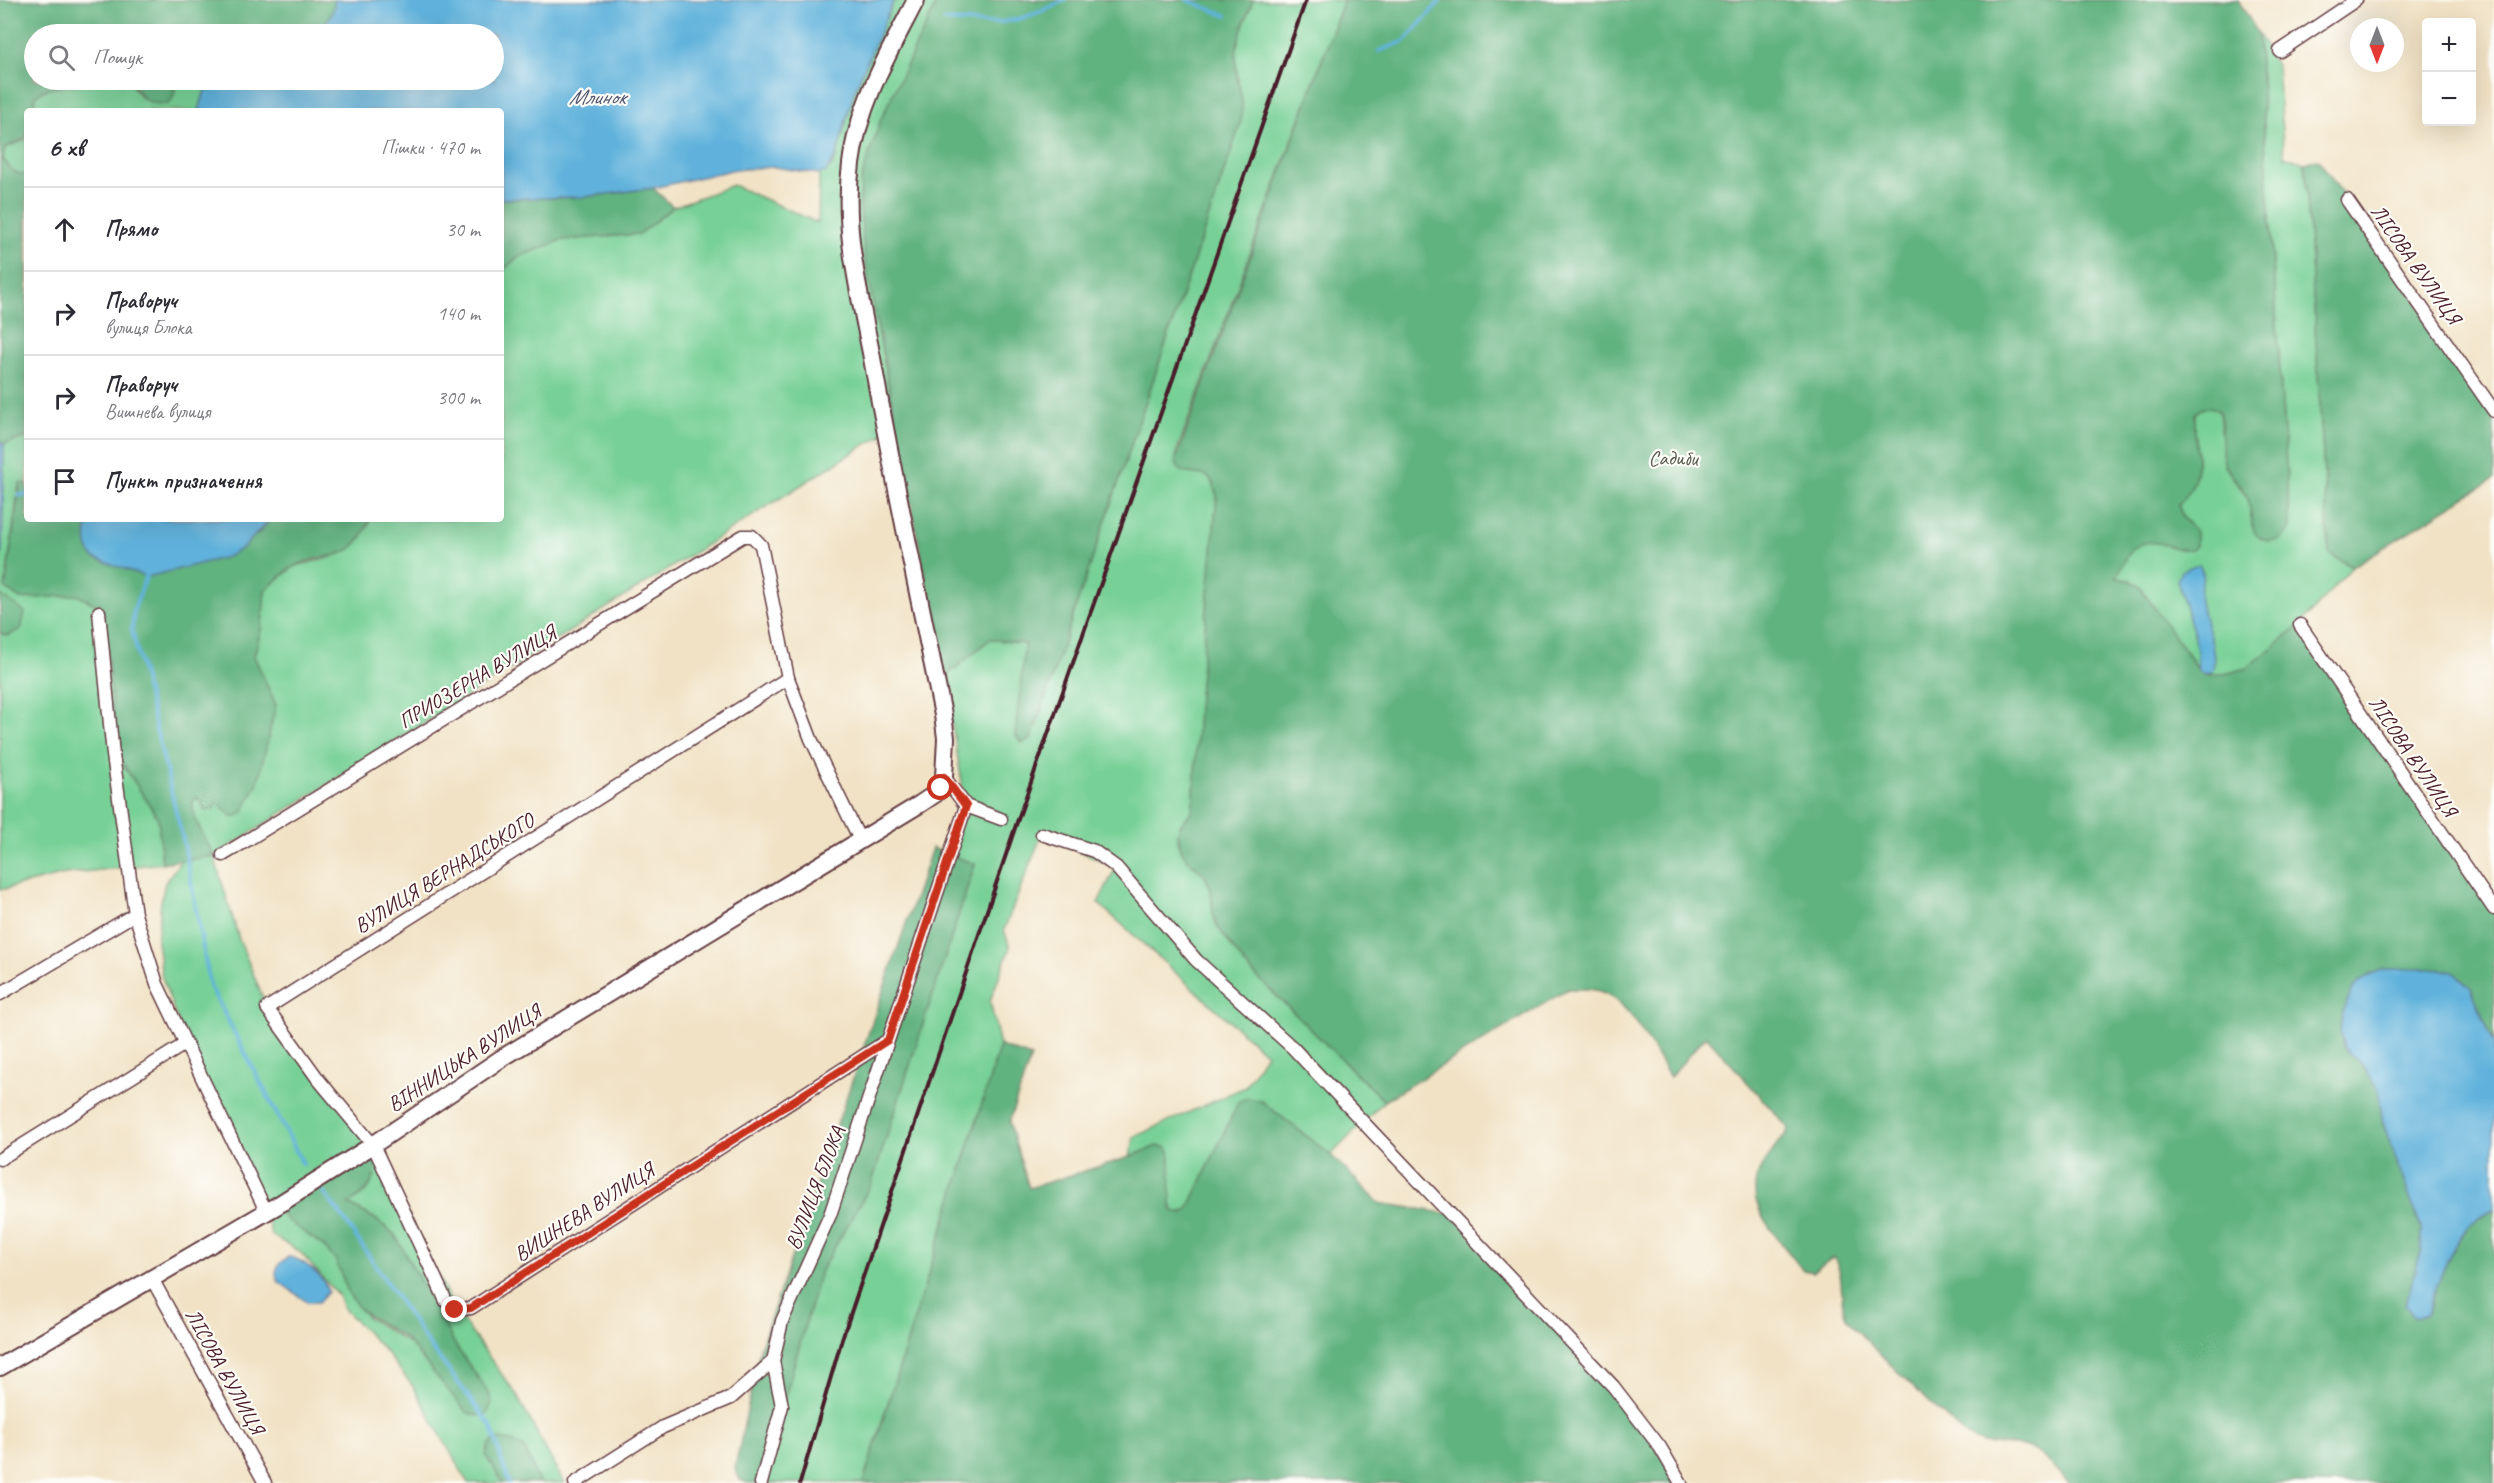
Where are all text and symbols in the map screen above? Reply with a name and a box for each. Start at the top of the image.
north arrow [2350,18,2404,72]
map controls [2422,18,2476,126]
button: + [2422,18,2476,72]
search box [24,24,504,90]
icon: search [45,41,78,74]
text: Пошук [93,43,142,71]
button: − [2422,72,2476,126]
water label: Млинок [569,83,629,111]
text: 6 хв [48,131,84,164]
text: Пішки · 470 m [381,135,480,160]
street label: ЛІСОВА ВУЛИЦЯ [2365,199,2469,331]
icon: ahead [48,213,81,246]
text: Прямо [105,215,157,243]
text: 30 m [446,217,480,242]
text: Праворуч [105,287,177,315]
icon: right [48,297,81,330]
text: 140 m [437,301,480,326]
text: вулиця Блока [105,315,192,340]
text: Праворуч [105,371,177,399]
icon: right [48,381,81,414]
text: 300 m [437,385,480,410]
text: Вишнева вулиця [105,399,210,424]
park label: Садиби [1648,445,1700,471]
icon: arrive [48,465,81,498]
text: Пункт призначення [105,467,262,495]
street label: ПРИОЗЕРНА ВУЛИЦЯ [394,618,563,734]
street label: ЛІСОВА ВУЛИЦЯ [2363,691,2465,824]
route start [927,774,953,800]
street label: ВУЛИЦЯ ВЕРНАДСЬКОГО [349,806,541,939]
street label: ВІННИЦЬКА ВУЛИЦЯ [382,997,548,1117]
street label: ВУЛИЦЯ БЛОКА [780,1122,851,1253]
street label: ВИШНЕВА ВУЛИЦЯ [509,1156,661,1267]
route end [441,1296,467,1322]
street label: ЛІСОВА ВУЛИЦЯ [180,1304,272,1441]

